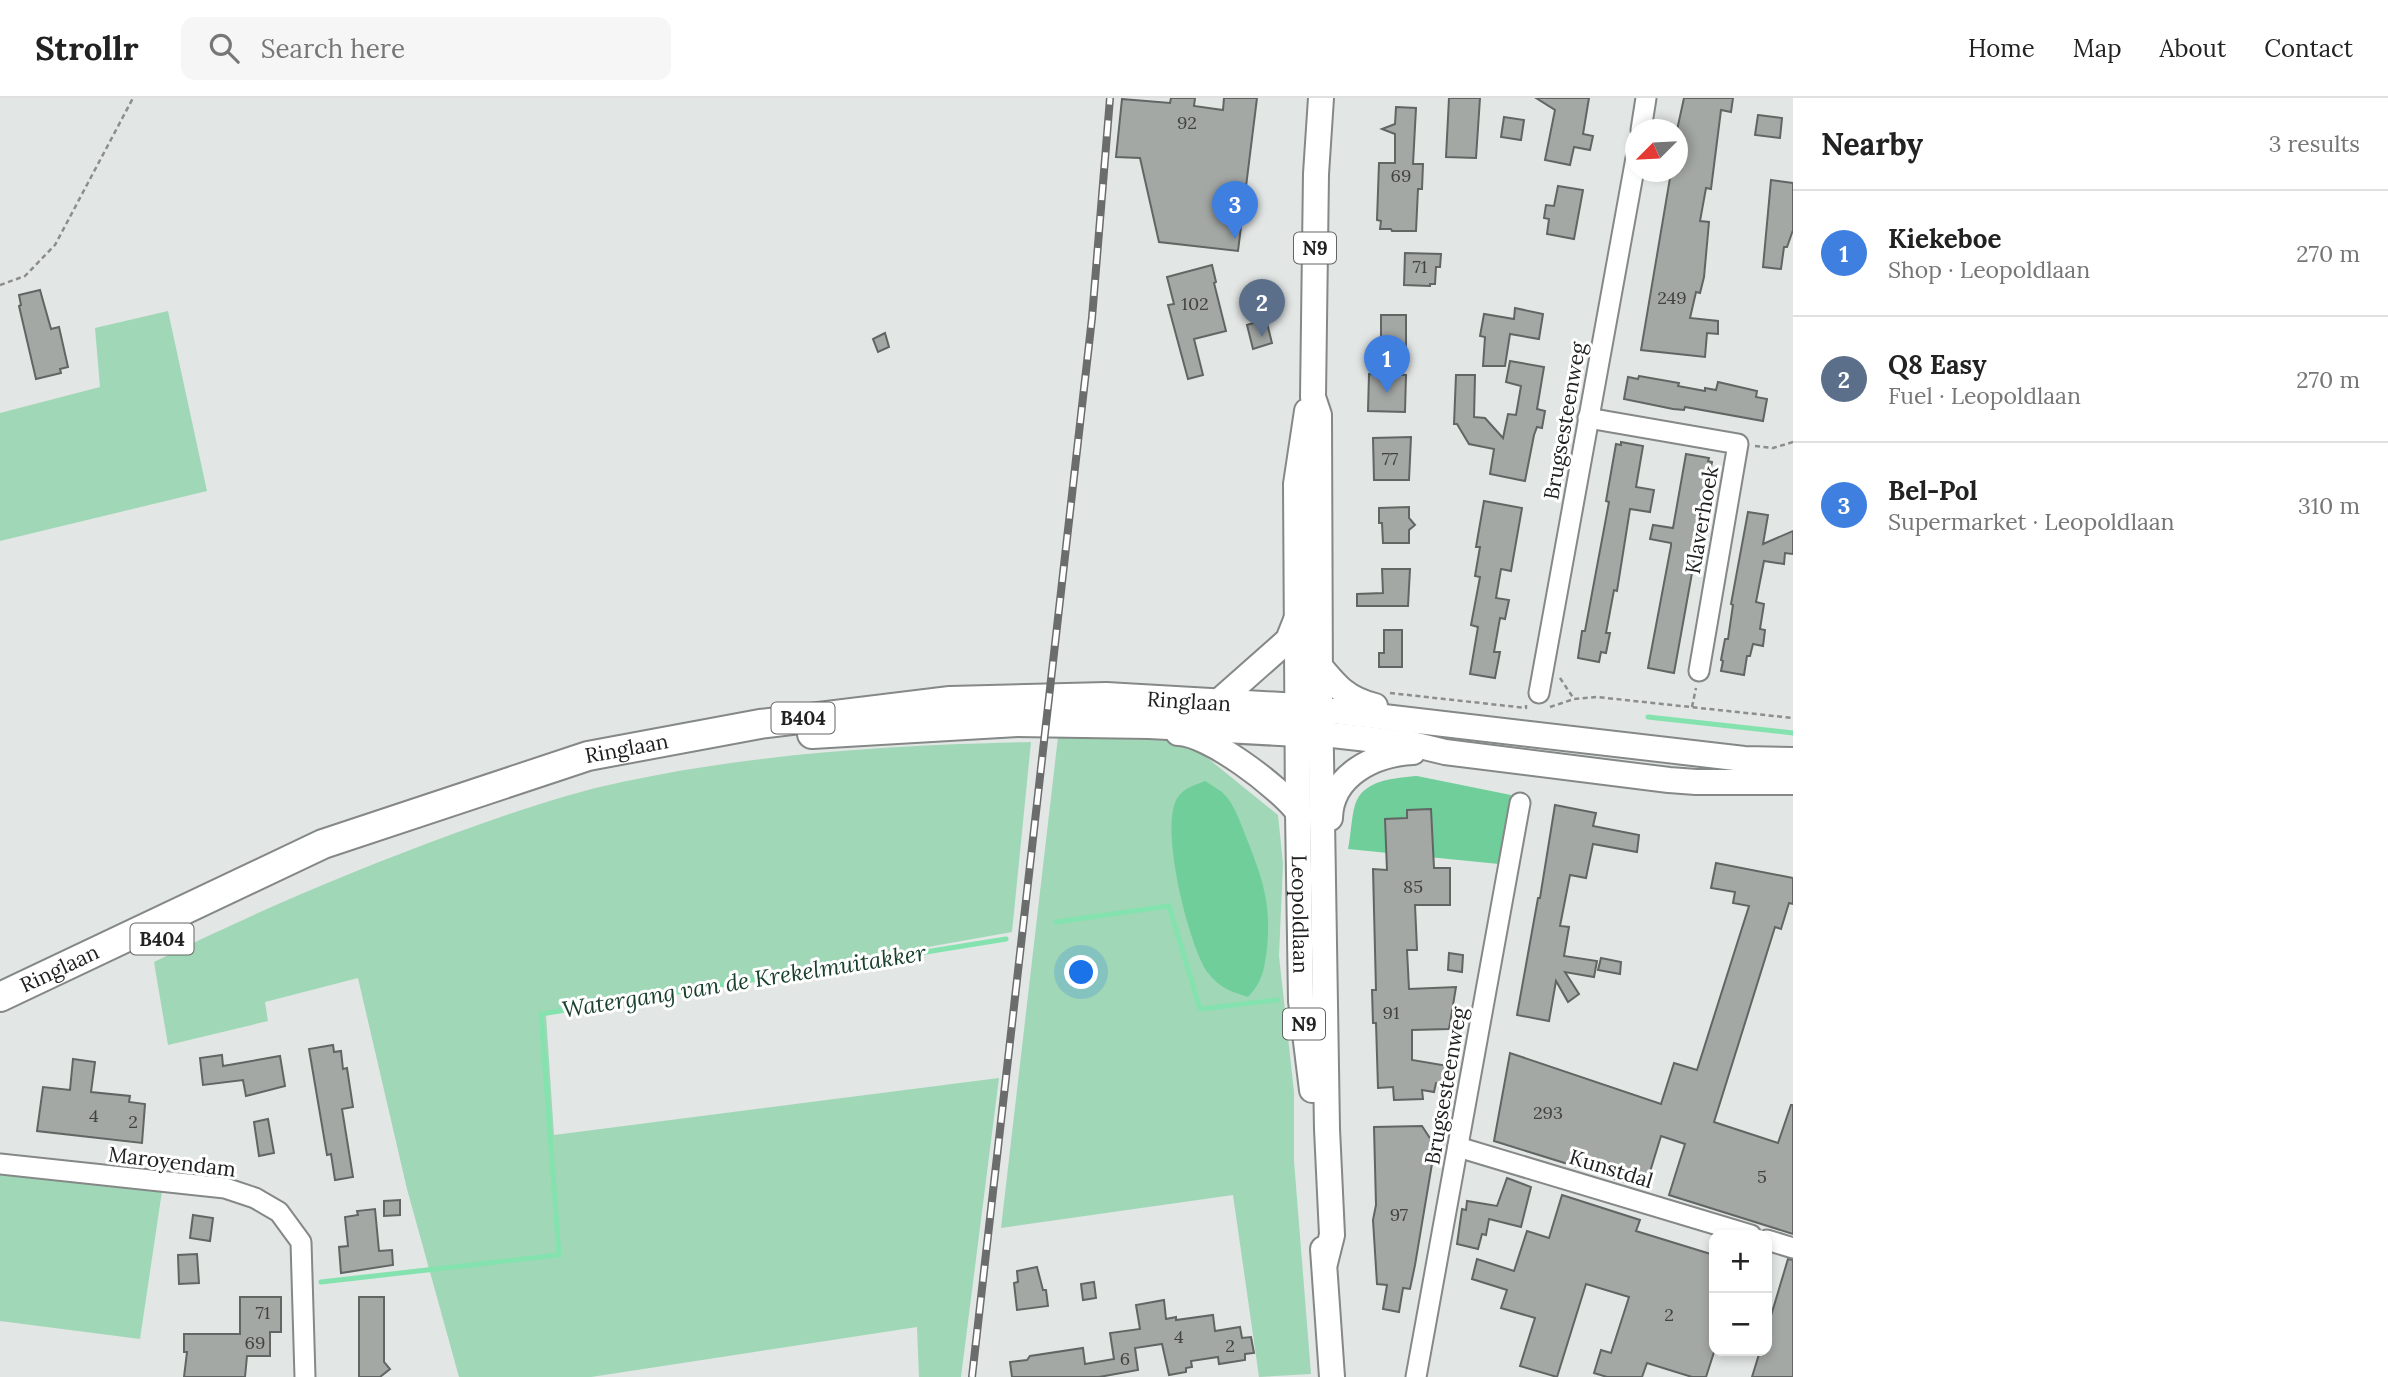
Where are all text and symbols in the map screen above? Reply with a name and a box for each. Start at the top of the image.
search box [181,17,671,80]
text: Strollr [35,27,139,69]
icon: search [205,29,243,67]
text: Search here [261,32,405,65]
text: Home [1968,33,2035,64]
text: Map [2073,33,2122,64]
text: About [2160,33,2226,64]
text: Contact [2264,33,2353,64]
house number: 92 [1177,111,1197,134]
north arrow [1625,119,1688,182]
text: Nearby [1821,125,1923,163]
text: 3 results [2269,129,2360,158]
house number: 69 [1391,164,1411,187]
pin: 3 [1212,181,1258,239]
text: Kiekeboe [1888,222,2001,255]
road number: N9 [1294,232,1336,264]
text: 1 [1839,239,1849,268]
text: 270 m [2296,239,2360,268]
house number: 71 [1413,255,1427,278]
text: Shop · Leopoldlaan [1888,255,2090,284]
pin: 2 [1239,279,1285,337]
house number: 249 [1657,286,1687,309]
house number: 102 [1181,292,1209,315]
pin: 1 [1364,335,1410,393]
street label: Brugsesteenweg [1537,340,1592,502]
text: Q8 Easy [1888,348,1987,381]
text: 2 [1838,365,1850,394]
text: 270 m [2296,365,2360,394]
text: Fuel · Leopoldlaan [1888,381,2081,410]
house number: 77 [1382,447,1398,470]
street label: Klaverhoek [1679,463,1724,576]
text: Bel-Pol [1888,474,1978,507]
text: 3 [1838,491,1850,520]
text: 310 m [2298,491,2360,520]
text: Supermarket · Leopoldlaan [1888,507,2175,536]
street label: Ringlaan [1146,685,1232,717]
road number: B404 [772,702,834,734]
street label: Ringlaan [583,727,671,769]
street label: Leopoldlaan [1286,854,1315,974]
house number: 85 [1403,875,1423,898]
road number: B404 [130,924,194,954]
water label: Watergang van de Krekelmuitakker [560,937,929,1024]
street label: Ringlaan [16,938,103,999]
your location [1064,955,1098,989]
house number: 91 [1383,1001,1399,1024]
street label: Brugsesteenweg [1418,1005,1473,1167]
road number: N9 [1283,1008,1325,1040]
house number: 293 [1533,1101,1563,1124]
house number: 4 [89,1104,99,1127]
house number: 2 [128,1110,138,1133]
street label: Maroyendam [107,1140,238,1183]
street label: Kunstdal [1566,1143,1656,1194]
house number: 5 [1757,1165,1767,1188]
house number: 97 [1390,1203,1408,1226]
map controls [1709,1230,1772,1356]
button: + [1709,1230,1772,1293]
button: − [1709,1293,1772,1356]
house number: 71 [256,1301,270,1324]
house number: 2 [1664,1303,1674,1326]
house number: 4 [1174,1325,1184,1348]
house number: 69 [245,1331,265,1354]
house number: 2 [1225,1334,1235,1357]
house number: 6 [1120,1347,1130,1370]

